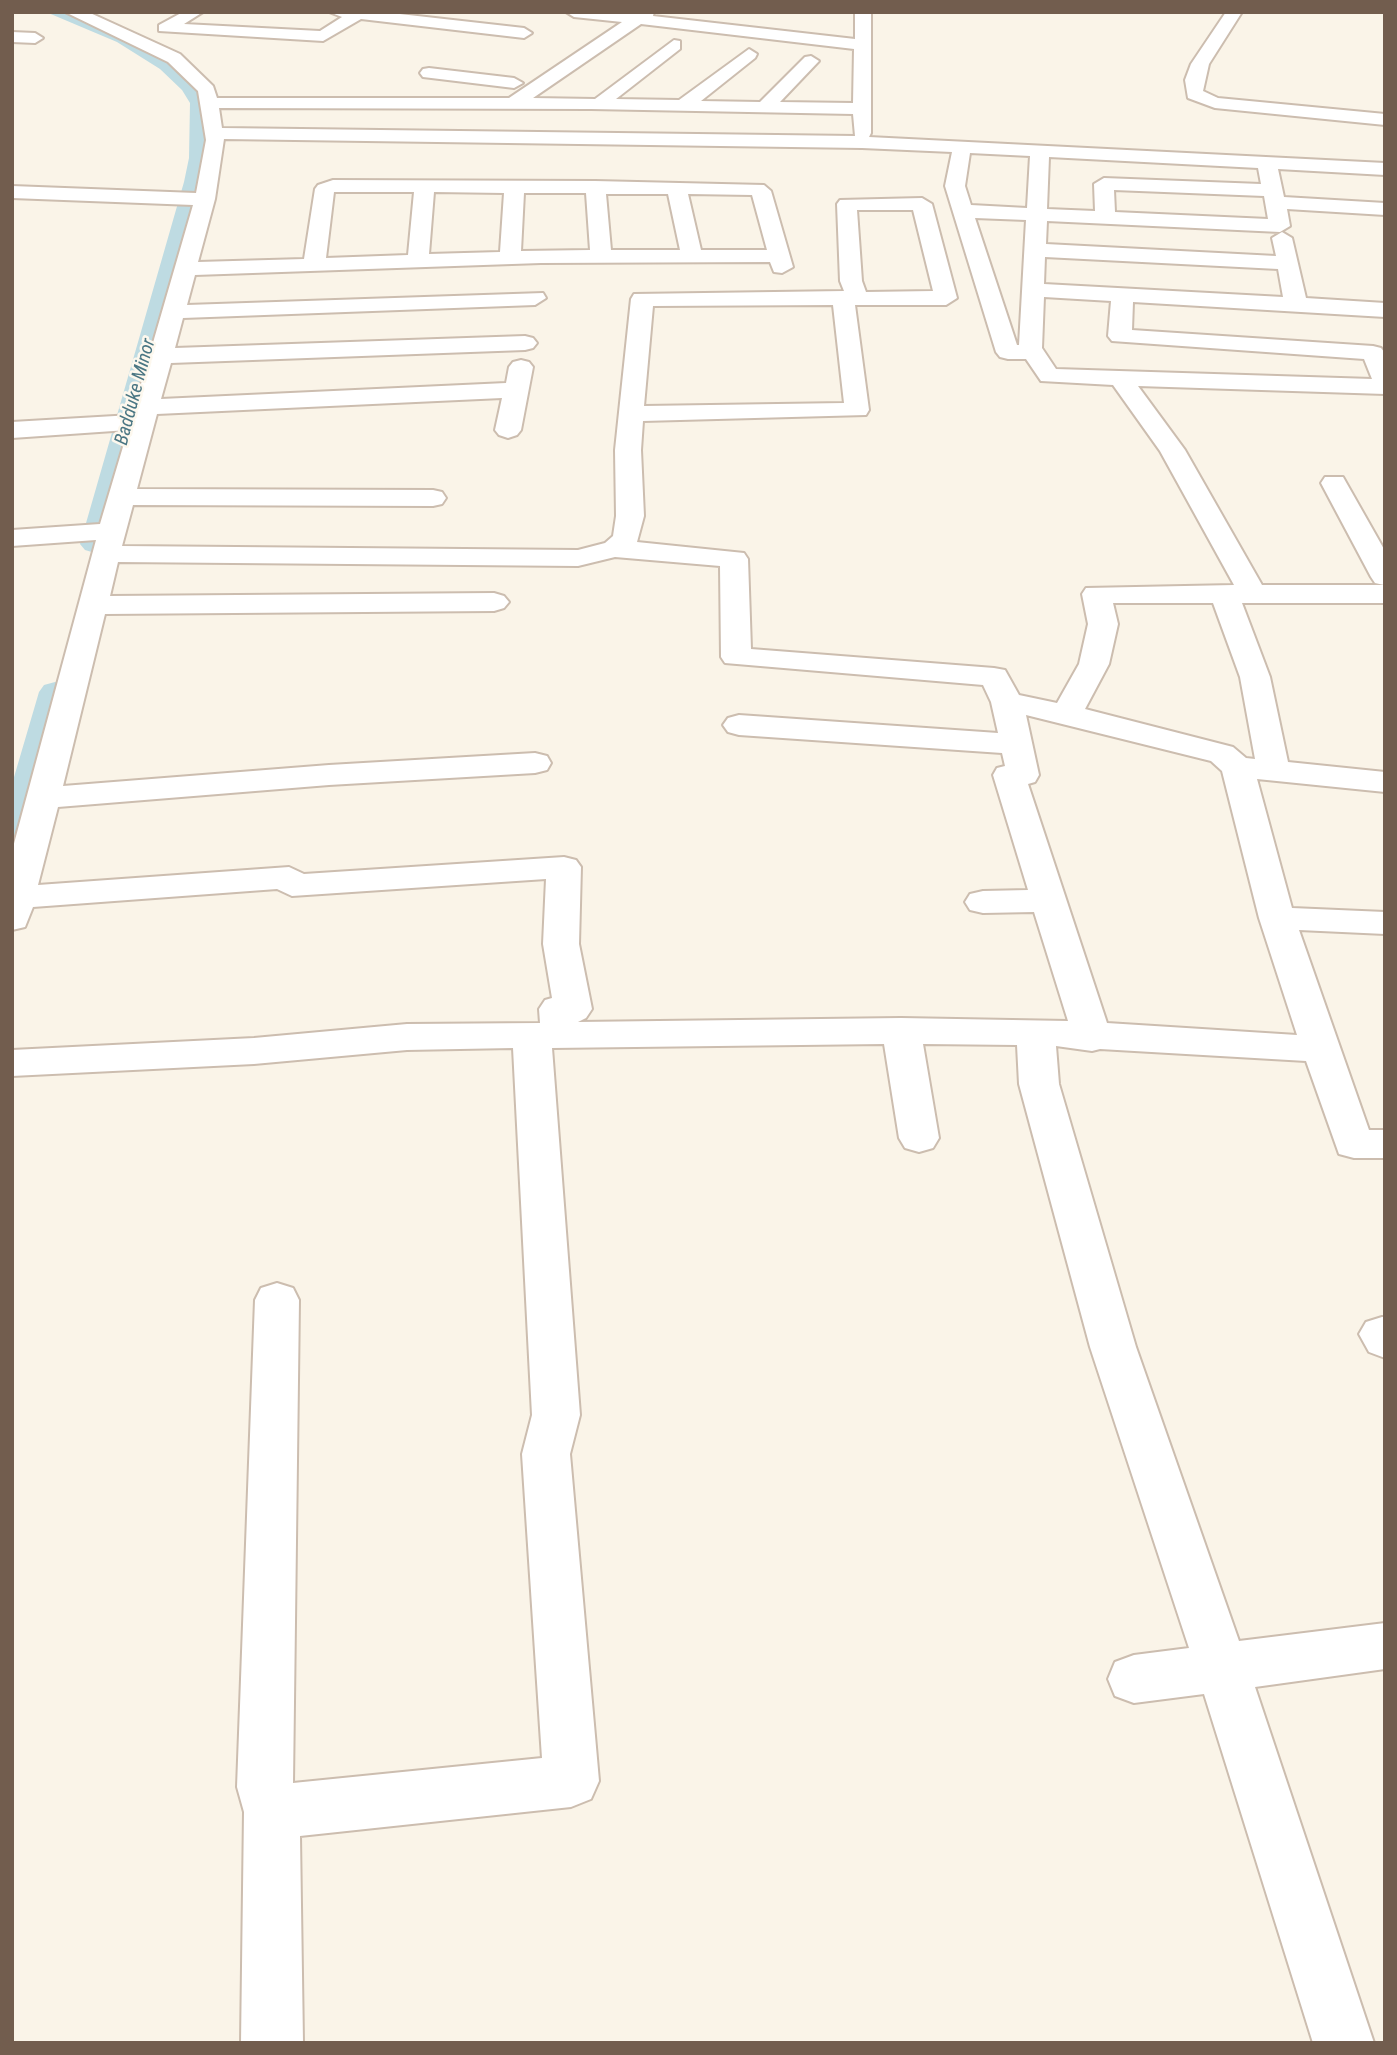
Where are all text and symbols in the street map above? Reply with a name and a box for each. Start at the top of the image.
water label: Badduke Minor [111,336,161,448]

